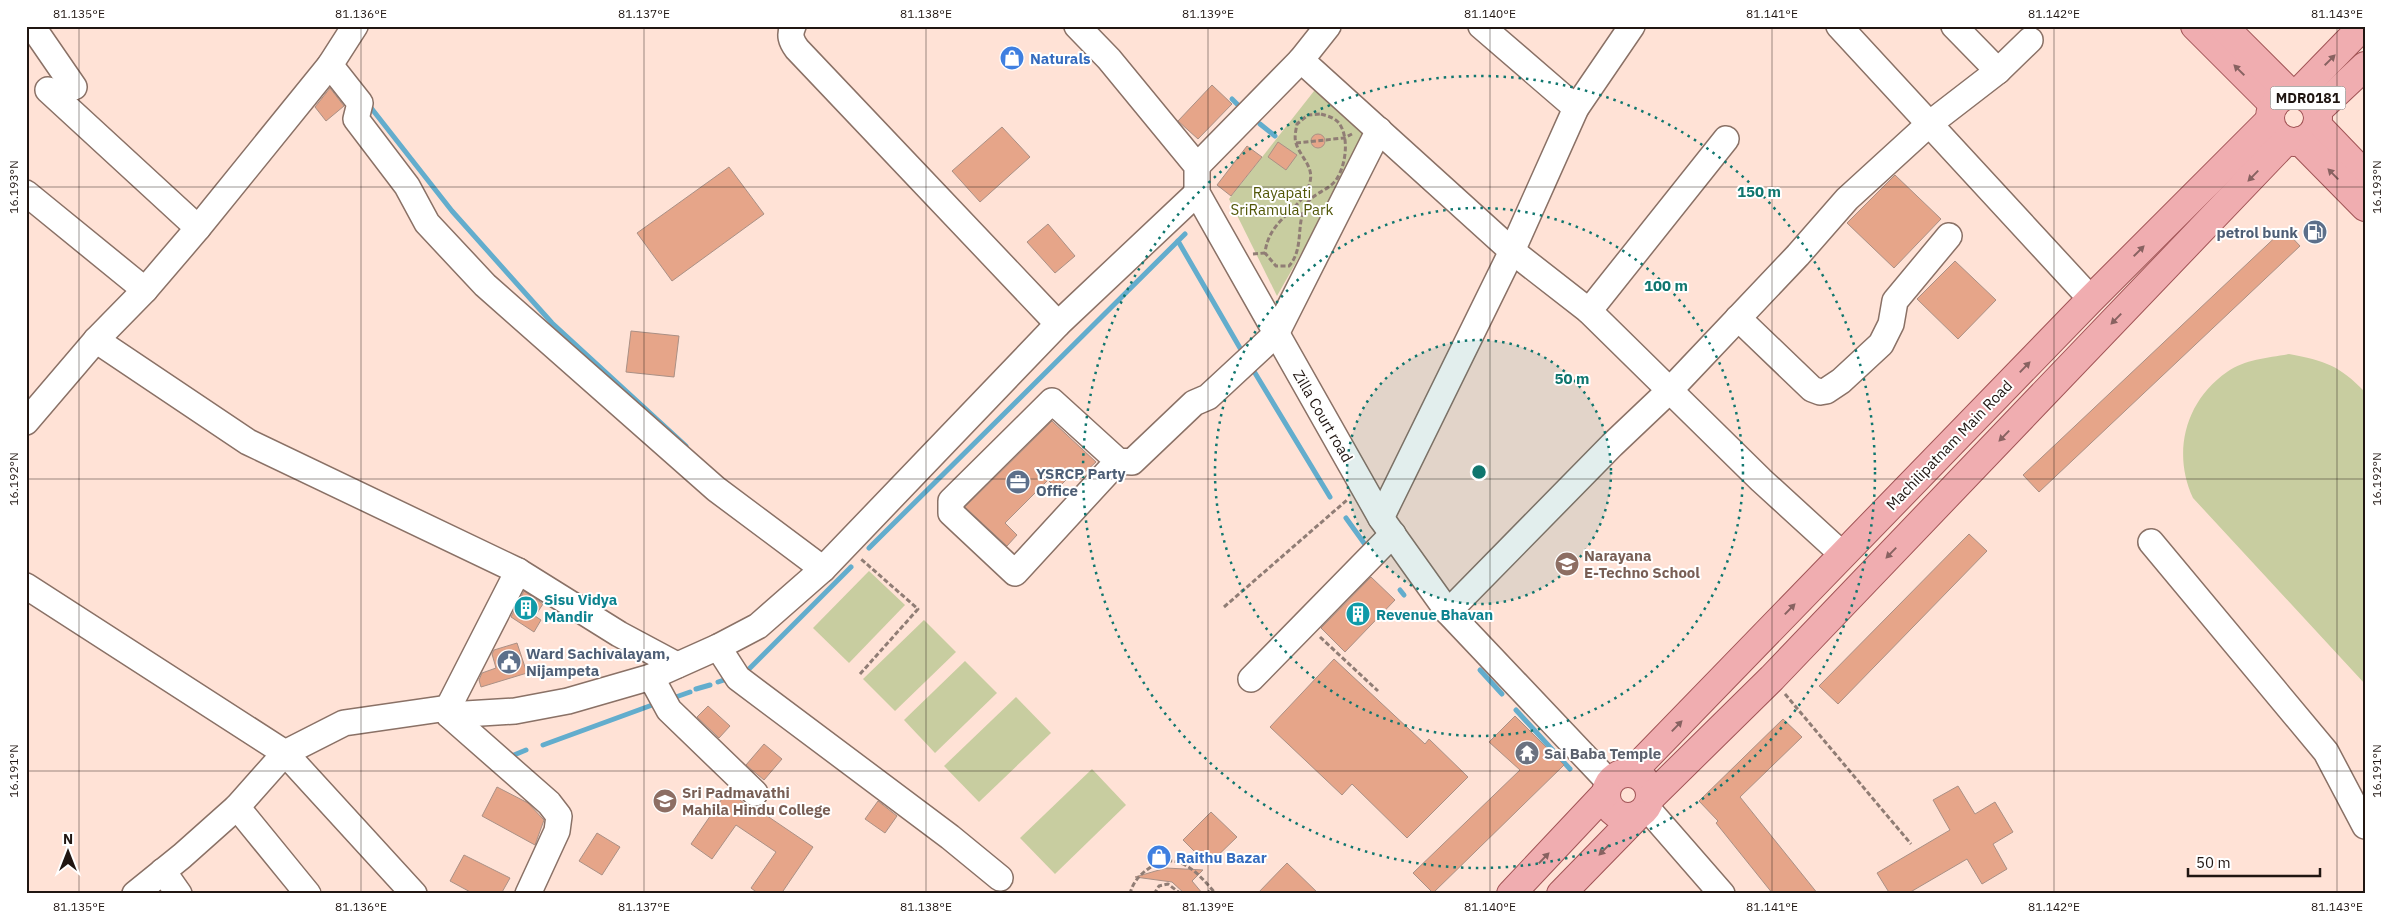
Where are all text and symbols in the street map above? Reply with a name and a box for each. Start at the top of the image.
text: 81.135°E [53,6,105,21]
text: 81.136°E [335,6,387,21]
text: 81.137°E [618,6,670,21]
text: 81.138°E [900,6,952,21]
text: 81.139°E [1182,6,1234,21]
text: 81.140°E [1464,6,1516,21]
text: 81.141°E [1746,6,1798,21]
text: 81.142°E [2028,6,2080,21]
text: 81.143°E [2311,6,2363,21]
shop icon: Naturals [999,45,1025,71]
place label: Naturals [1030,49,1091,68]
one-way arrow [2324,54,2336,66]
one-way arrow [2233,65,2245,77]
road number: MDR0181 [2270,86,2346,110]
text: 16.193°N [6,160,21,214]
text: 16.193°N [2369,160,2384,214]
one-way arrow [2327,169,2339,181]
one-way arrow [2247,170,2259,182]
text: 150 m [1737,182,1781,201]
park label: Rayapati SriRamula Park [1230,183,1334,219]
fuel station icon: petrol bunk [2302,219,2328,245]
place label: petrol bunk [2217,223,2298,242]
one-way arrow [2133,245,2145,257]
text: 100 m [1644,276,1688,295]
one-way arrow [2110,312,2122,324]
one-way arrow [2019,361,2031,373]
street label: Zilla Court road [1289,367,1357,465]
text: 50 m [1555,369,1589,388]
street label: Machilipatnam Main Road [1882,376,2016,514]
one-way arrow [1998,430,2010,442]
text: 16.192°N [6,452,21,506]
text: 16.192°N [2369,452,2384,506]
centre of rings [1470,463,1488,481]
place label: YSRCP Party Office [1036,464,1126,500]
office icon: YSRCP Party Office [1005,469,1031,495]
place label: Narayana E-Techno School [1584,546,1700,582]
one-way arrow [1885,547,1897,559]
school or university icon: Narayana E-Techno School [1554,551,1580,577]
place label: Sisu Vidya Mandir [544,590,618,626]
building icon: Sisu Vidya Mandir [513,595,539,621]
building icon: Revenue Bhavan [1345,601,1371,627]
one-way arrow [1783,603,1795,615]
place label: Revenue Bhavan [1376,605,1493,624]
place label: Ward Sachivalayam, Nijampeta [526,644,670,680]
public building icon: Ward Sachivalayam, Nijampeta [496,649,522,675]
one-way arrow [1671,720,1683,732]
temple icon: Sai Baba Temple [1514,740,1540,766]
text: 16.191°N [6,744,21,798]
place label: Sai Baba Temple [1544,744,1661,763]
text: 16.191°N [2369,744,2384,798]
place label: Sri Padmavathi Mahila Hindu College [682,783,831,819]
school or university icon: Sri Padmavathi Mahila Hindu College [652,788,678,814]
north arrow [42,828,92,878]
text: N [63,830,73,848]
shop icon: Raithu Bazar [1146,844,1172,870]
one-way arrow [1598,844,1610,856]
scale bar [2188,845,2321,877]
place label: Raithu Bazar [1176,848,1267,867]
one-way arrow [1538,853,1550,865]
text: 50 m [2196,853,2231,872]
text: 81.135°E [53,899,105,914]
text: 81.136°E [335,899,387,914]
text: 81.137°E [618,899,670,914]
text: 81.138°E [900,899,952,914]
text: 81.139°E [1182,899,1234,914]
text: 81.140°E [1464,899,1516,914]
text: 81.141°E [1746,899,1798,914]
text: 81.142°E [2028,899,2080,914]
text: 81.143°E [2311,899,2363,914]

